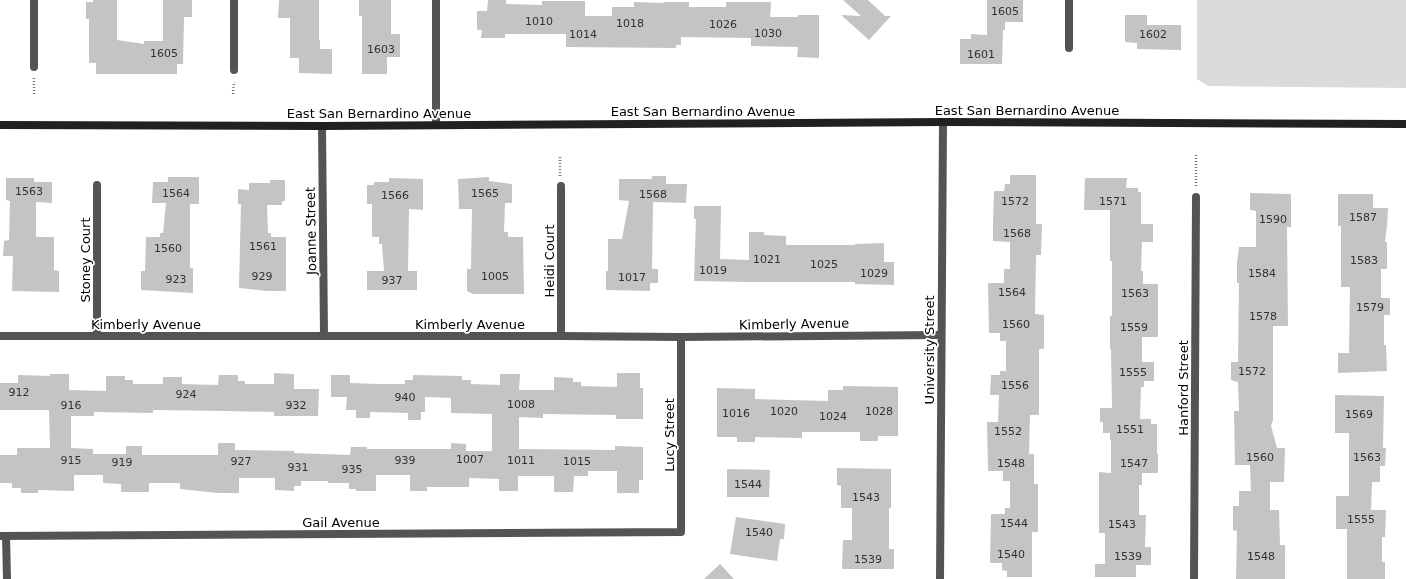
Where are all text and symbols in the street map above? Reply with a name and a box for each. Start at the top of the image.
house number: 1605 [991,5,1019,18]
house number: 1010 [525,15,553,28]
house number: 1018 [616,17,644,30]
house number: 1026 [709,18,737,31]
house number: 1030 [754,27,782,40]
house number: 1014 [569,28,597,41]
house number: 1602 [1139,28,1167,41]
house number: 1603 [367,43,395,56]
house number: 1605 [150,47,178,60]
house number: 1601 [967,48,995,61]
street label: East San Bernardino Avenue [935,103,1119,118]
street label: East San Bernardino Avenue [611,104,795,119]
street label: East San Bernardino Avenue [287,106,471,121]
house number: 1563 [15,185,43,198]
house number: 1564 [162,187,190,200]
street label: Joanne Street [303,187,319,276]
house number: 1565 [471,187,499,200]
house number: 1568 [639,188,667,201]
house number: 1566 [381,189,409,202]
house number: 1572 [1001,195,1029,208]
house number: 1571 [1099,195,1127,208]
house number: 1587 [1349,211,1377,224]
house number: 1590 [1259,213,1287,226]
street label: Stoney Court [78,217,93,303]
street label: Heidi Court [542,224,557,298]
house number: 1568 [1003,227,1031,240]
house number: 1561 [249,240,277,253]
house number: 1560 [154,242,182,255]
house number: 1021 [753,253,781,266]
house number: 1583 [1350,254,1378,267]
house number: 1025 [810,258,838,271]
house number: 1019 [699,264,727,277]
house number: 1029 [860,267,888,280]
house number: 1584 [1248,267,1276,280]
house number: 929 [252,270,273,283]
house number: 1005 [481,270,509,283]
house number: 1017 [618,271,646,284]
house number: 923 [166,273,187,286]
house number: 937 [382,274,403,287]
house number: 1564 [998,286,1026,299]
house number: 1563 [1121,287,1149,300]
street label: University Street [922,295,937,405]
house number: 1579 [1356,301,1384,314]
house number: 1578 [1249,310,1277,323]
street label: Kimberly Avenue [739,316,849,332]
street label: Kimberly Avenue [91,317,201,332]
street label: Kimberly Avenue [415,317,525,332]
house number: 1560 [1002,318,1030,331]
house number: 1559 [1120,321,1148,334]
street label: Hanford Street [1176,340,1191,436]
house number: 1572 [1238,365,1266,378]
house number: 1555 [1119,366,1147,379]
house number: 1556 [1001,379,1029,392]
house number: 912 [9,386,30,399]
house number: 924 [176,388,197,401]
house number: 940 [395,391,416,404]
house number: 1008 [507,398,535,411]
street label: Lucy Street [662,398,677,472]
house number: 916 [61,399,82,412]
house number: 932 [286,399,307,412]
house number: 1020 [770,405,798,418]
house number: 1028 [865,405,893,418]
house number: 1016 [722,407,750,420]
house number: 1569 [1345,408,1373,421]
house number: 1024 [819,410,847,423]
house number: 1551 [1116,423,1144,436]
house number: 1552 [994,425,1022,438]
house number: 1560 [1246,451,1274,464]
house number: 1563 [1353,451,1381,464]
house number: 1007 [456,453,484,466]
house number: 915 [61,454,82,467]
house number: 939 [395,454,416,467]
house number: 1011 [507,454,535,467]
house number: 927 [231,455,252,468]
house number: 1015 [563,455,591,468]
house number: 919 [112,456,133,469]
house number: 1548 [997,457,1025,470]
house number: 1547 [1120,457,1148,470]
house number: 931 [288,461,309,474]
house number: 935 [342,463,363,476]
house number: 1544 [734,478,762,491]
house number: 1543 [852,491,880,504]
house number: 1555 [1347,513,1375,526]
street label: Gail Avenue [302,515,380,530]
house number: 1544 [1000,517,1028,530]
house number: 1543 [1108,518,1136,531]
house number: 1540 [745,526,773,539]
house number: 1540 [997,548,1025,561]
house number: 1539 [1114,550,1142,563]
house number: 1548 [1247,550,1275,563]
house number: 1539 [854,553,882,566]

